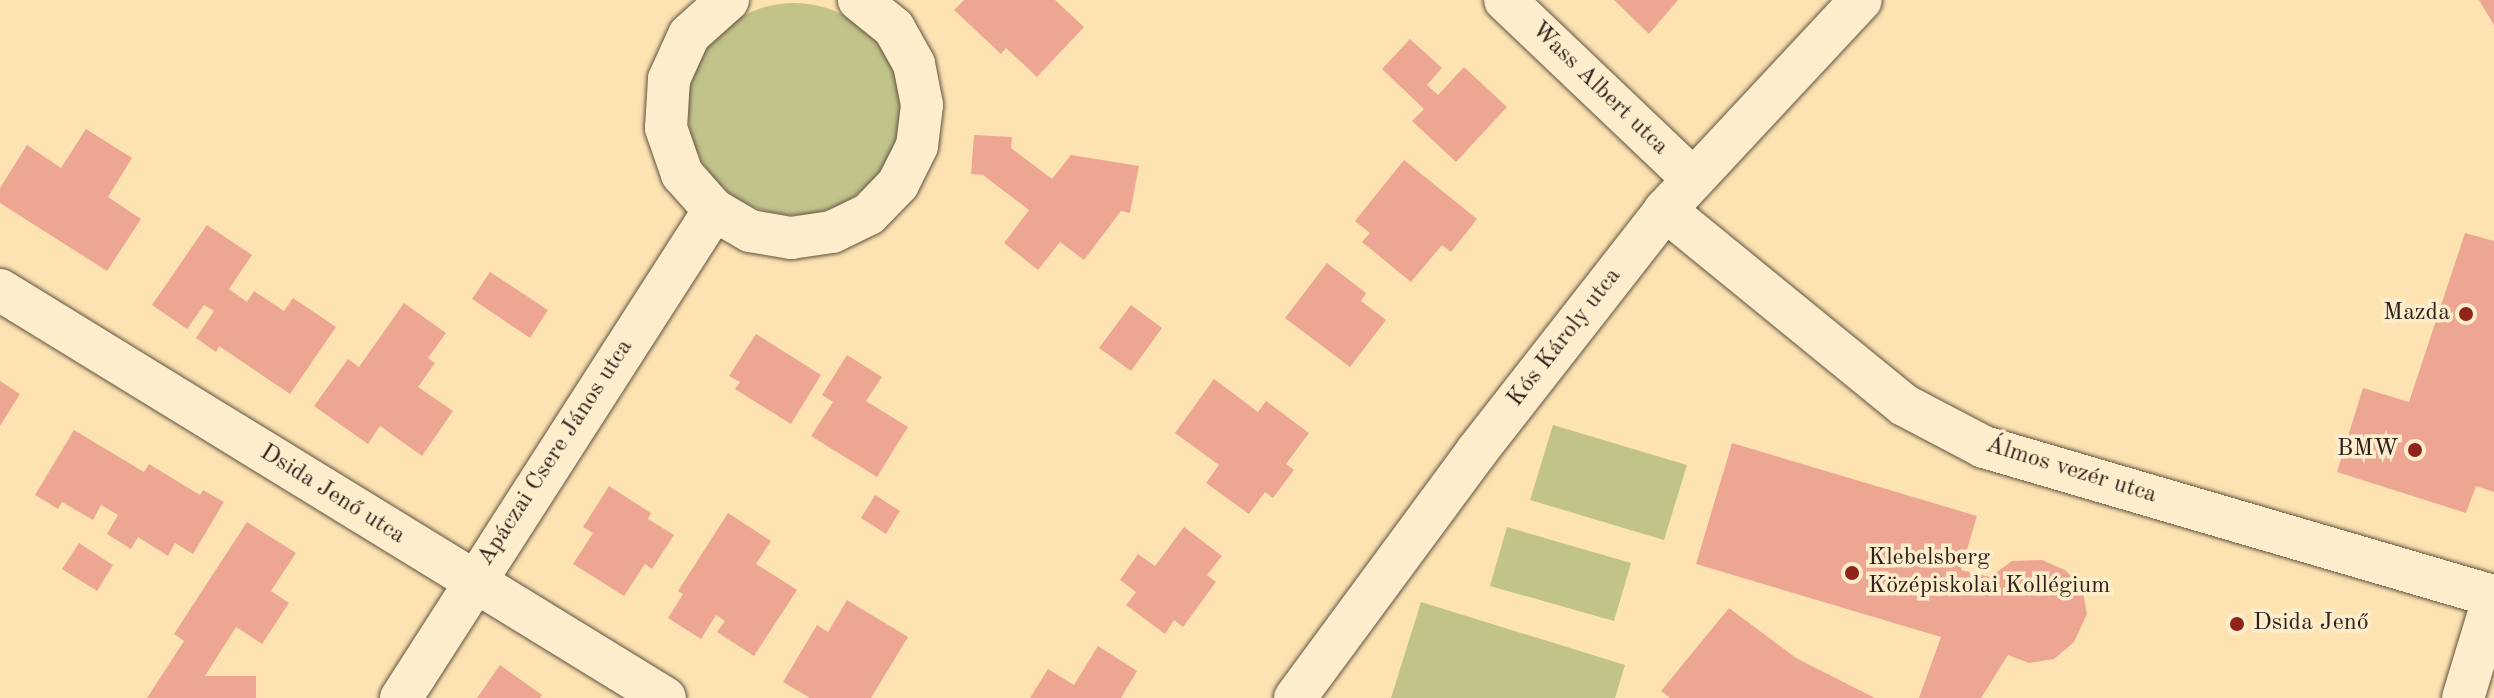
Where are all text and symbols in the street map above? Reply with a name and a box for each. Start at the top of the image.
street label: Wass Albert utca [1524,16,1674,162]
street label: Kós Károly utca [1502,263,1628,413]
place label: Mazda [2383,300,2450,328]
marker: Mazda [2457,305,2475,323]
street label: Apáczai Csere János utca [472,334,640,572]
street label: Álmos vezér utca [1982,431,2160,511]
place label: BMW [2337,436,2399,464]
street label: Dsida Jenő utca [254,439,410,551]
marker: BMW [2406,441,2424,459]
place label: Klebelsberg Középiskolai Kollégium [1868,545,2110,601]
marker: Klebelsberg Középiskolai Kollégium [1843,564,1861,582]
place label: Dsida Jenő [2253,610,2369,638]
marker: Dsida Jenő [2228,615,2246,633]

